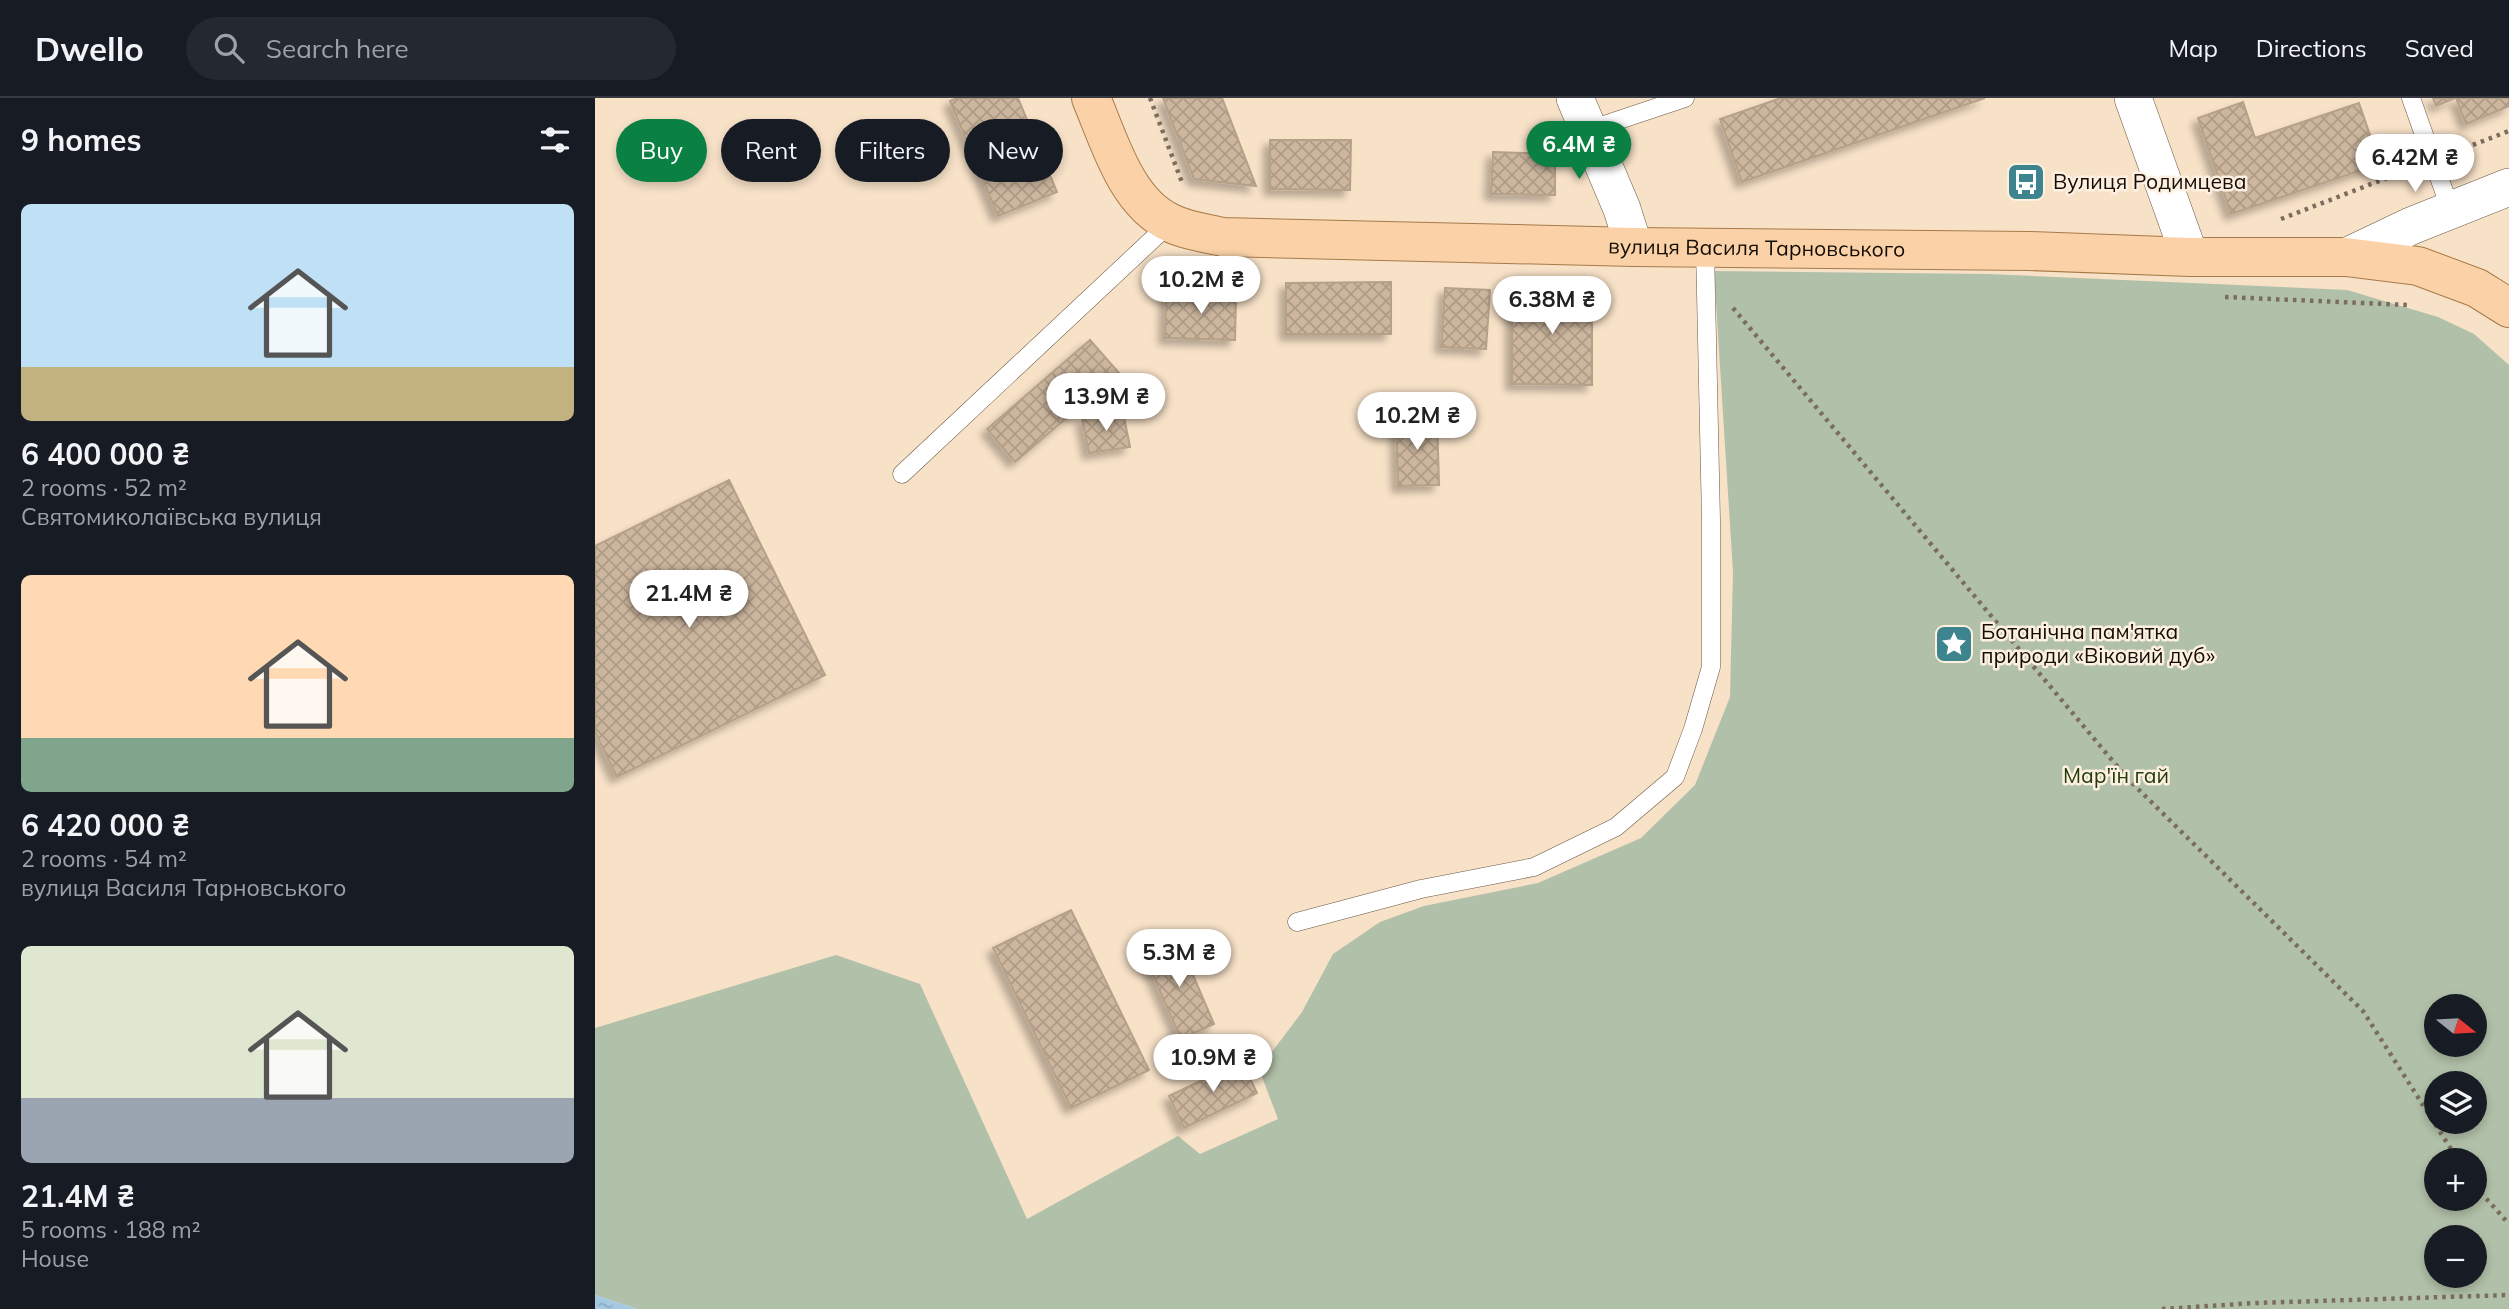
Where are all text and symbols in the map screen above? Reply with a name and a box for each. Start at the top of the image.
search box [186,17,676,80]
text: Dwello [35,28,144,69]
icon: search [210,29,248,67]
text: Search here [266,32,409,65]
text: Map [2168,33,2218,63]
text: Directions [2256,33,2367,63]
text: Saved [2405,33,2474,63]
chip: Buy [616,119,707,182]
chip: Rent [721,119,821,182]
chip: Filters [835,119,950,182]
chip: New [964,119,1063,182]
text: 9 homes [21,121,142,159]
icon: filters [536,121,574,159]
pin: 6.4M ₴ [1522,122,1636,181]
text: 6.4M ₴ [1542,129,1616,158]
pin: 6.42M ₴ [2350,134,2480,194]
text: 6.42M ₴ [2371,142,2459,171]
bus stop icon: Вулиця Родимцева [2005,161,2047,203]
place label: Вулиця Родимцева [2053,168,2247,194]
street label: вулиця Василя Тарновського [1608,232,1905,262]
icon: home [235,250,361,376]
pin: 10.2M ₴ [1136,256,1266,316]
text: 10.2M ₴ [1157,264,1245,293]
pin: 6.38M ₴ [1487,276,1617,336]
text: 6.38M ₴ [1508,284,1596,313]
pin: 13.9M ₴ [1041,374,1171,433]
text: 13.9M ₴ [1062,381,1150,410]
pin: 10.2M ₴ [1352,392,1482,452]
text: 10.2M ₴ [1373,400,1461,429]
text: 6 400 000 ₴ [21,435,190,473]
text: 2 rooms · 52 m² [21,473,187,502]
text: Святомиколаївська вулиця [21,502,322,531]
pin: 21.4M ₴ [624,570,754,630]
text: 21.4M ₴ [645,578,733,607]
place label: Ботанічна пам'ятка природи «Віковий дуб» [1981,618,2215,668]
icon: home [235,621,361,747]
place icon: Ботанічна пам'ятка природи «Віковий дуб» [1933,623,1975,665]
park label: Мар'їн гай [2063,762,2169,788]
text: 6 420 000 ₴ [21,806,190,844]
text: 2 rooms · 54 m² [21,844,187,873]
text: вулиця Василя Тарновського [21,873,346,902]
pin: 5.3M ₴ [1122,930,1236,989]
text: 5.3M ₴ [1142,937,1216,966]
icon: home [235,992,361,1118]
north arrow [2424,994,2487,1057]
map controls [2424,994,2487,1288]
pin: 10.9M ₴ [1148,1034,1278,1094]
text: 10.9M ₴ [1169,1042,1257,1071]
button: layers [2424,1071,2487,1134]
button: + [2424,1148,2487,1211]
text: 21.4M ₴ [21,1177,135,1215]
text: 5 rooms · 188 m² [21,1215,201,1244]
button: − [2424,1225,2487,1288]
text: House [21,1244,89,1273]

